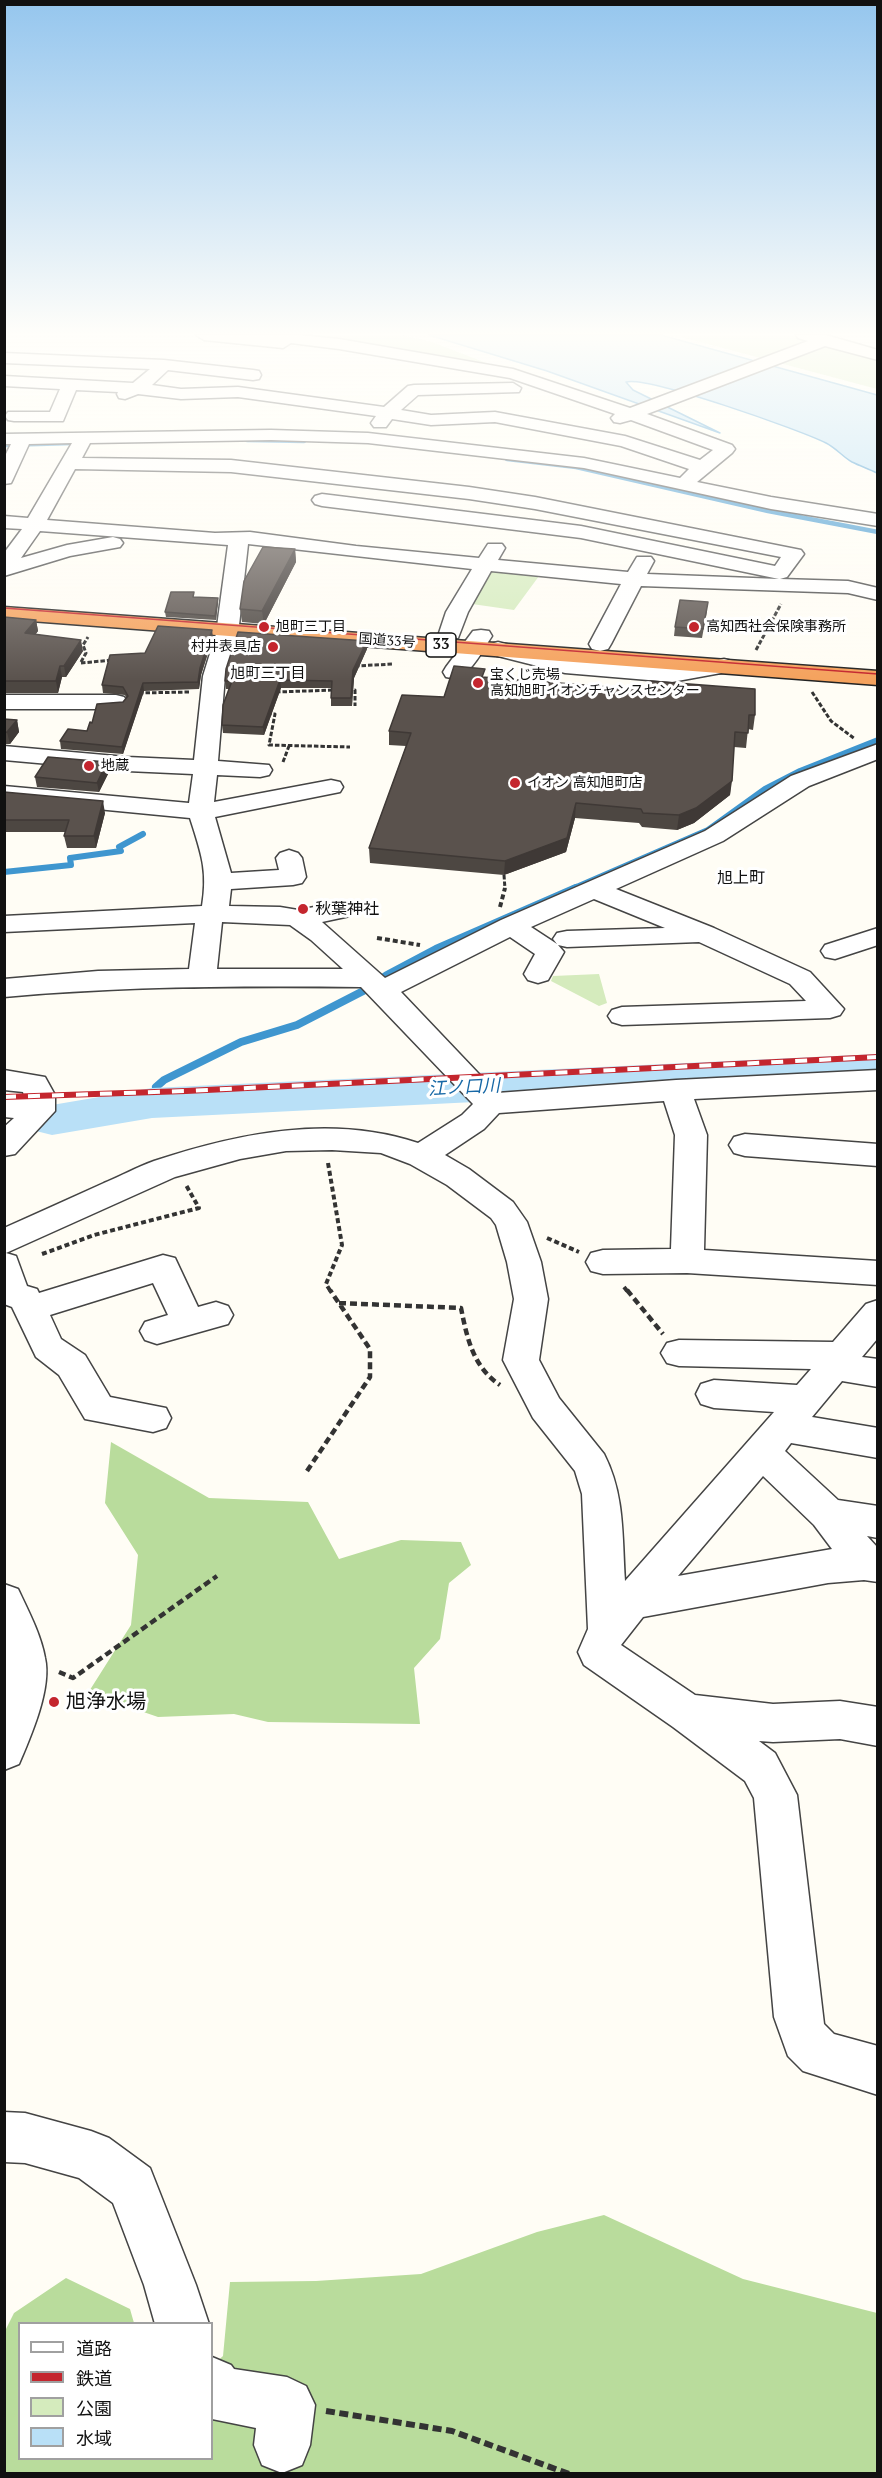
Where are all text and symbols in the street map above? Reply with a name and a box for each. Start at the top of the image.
place label: 旭町三丁目 [276,619,346,635]
place label: 高知西社会保険事務所 [706,619,846,635]
marker: 旭町三丁目 [257,620,271,634]
marker: 高知西社会保険事務所 [687,620,701,634]
street label: 国道33号 [358,631,416,651]
road number: 33 [426,633,456,657]
place label: 村井表具店 [191,639,261,655]
marker: 村井表具店 [266,640,280,654]
district label: 旭町三丁目 [231,665,305,683]
place label: 宝くじ売場 高知旭町イオンチャンスセンター [490,667,700,700]
marker: 宝くじ売場 高知旭町イオンチャンスセンター [471,676,485,690]
place label: 地蔵 [101,758,129,774]
marker: 地蔵 [82,759,96,773]
place label: イオン 高知旭町店 [527,775,642,791]
marker: イオン 高知旭町店 [508,776,522,790]
district label: 旭上町 [717,868,765,888]
place label: 秋葉神社 [315,899,379,919]
marker: 秋葉神社 [296,902,310,916]
water label: 江ノ口川 [427,1075,501,1101]
place label: 旭浄水場 [66,1690,146,1714]
marker: 旭浄水場 [47,1695,61,1709]
legend [18,2322,213,2460]
text: 道路 [76,2336,112,2360]
text: 鉄道 [76,2366,112,2390]
text: 公園 [76,2396,112,2420]
text: 水域 [76,2426,112,2450]

